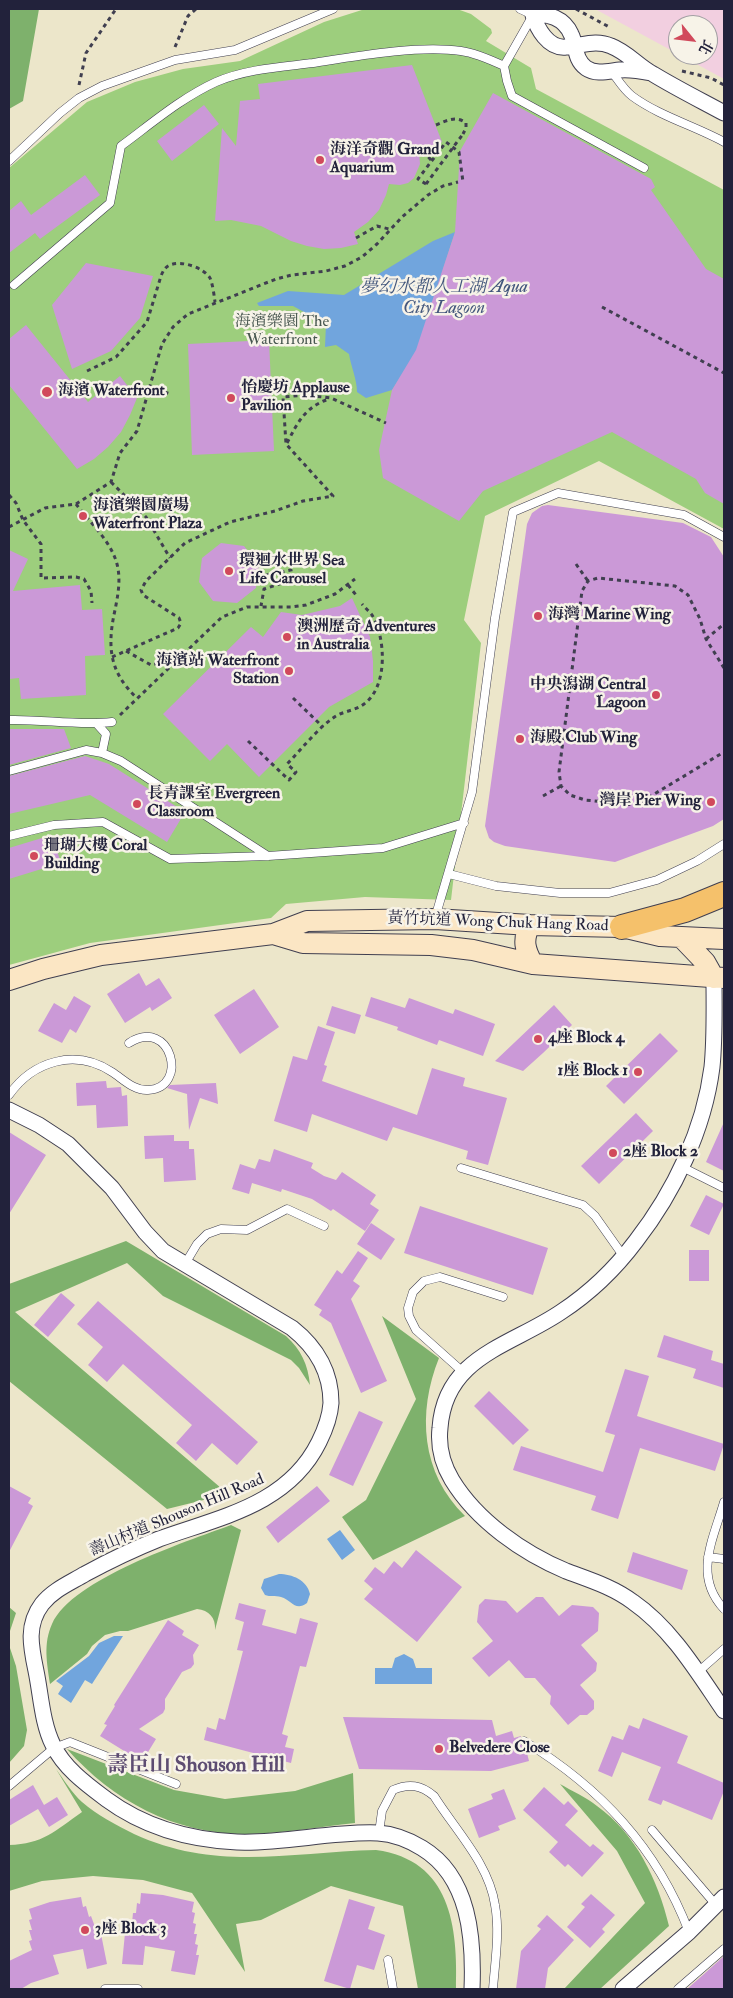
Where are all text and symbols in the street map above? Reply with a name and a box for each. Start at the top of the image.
north arrow [668,15,718,65]
text: 北 [695,37,717,57]
place label: 海洋奇觀 Grand Aquarium [330,141,439,179]
marker: 海洋奇觀 Grand Aquarium [314,154,326,166]
water label: 夢幻水都人工湖 Aqua City Lagoon [360,277,528,320]
park label: 海濱樂園 The Waterfront [235,313,329,351]
place label: 怡慶坊 Applause Pavilion [241,379,350,417]
place label: 海濱 Waterfront [58,382,165,402]
marker: 海濱 Waterfront [40,385,54,399]
marker: 怡慶坊 Applause Pavilion [225,392,237,404]
place label: 海濱樂園廣場 Waterfront Plaza [93,497,202,535]
marker: 海濱樂園廣場 Waterfront Plaza [77,510,89,522]
place label: 環迴水世界 Sea Life Carousel [239,552,345,590]
marker: 環迴水世界 Sea Life Carousel [223,565,235,577]
place label: 海灣 Marine Wing [548,606,671,626]
marker: 海灣 Marine Wing [532,610,544,622]
place label: 澳洲歷奇 Adventures in Australia [297,618,436,656]
marker: 澳洲歷奇 Adventures in Australia [281,631,293,643]
place label: 海濱站 Waterfront Station [156,652,279,690]
marker: 海濱站 Waterfront Station [283,665,295,677]
place label: 中央潟湖 Central Lagoon [530,676,646,714]
marker: 中央潟湖 Central Lagoon [650,689,662,701]
place label: 海殿 Club Wing [530,729,637,749]
marker: 海殿 Club Wing [514,733,526,745]
place label: 長青課室 Evergreen Classroom [147,785,280,823]
place label: 灣岸 Pier Wing [599,792,701,812]
marker: 灣岸 Pier Wing [705,796,717,808]
marker: 長青課室 Evergreen Classroom [131,798,143,810]
place label: 珊瑚大樓 Coral Building [44,837,147,875]
marker: 珊瑚大樓 Coral Building [28,850,40,862]
street label: 黃竹坑道 Wong Chuk Hang Road [387,910,609,936]
place label: 4座 Block 4 [548,1029,624,1049]
marker: 4座 Block 4 [532,1033,544,1045]
place label: 1座 Block 1 [558,1062,628,1082]
marker: 1座 Block 1 [632,1066,644,1078]
place label: 2座 Block 2 [623,1143,698,1163]
marker: 2座 Block 2 [607,1147,619,1159]
street label: 壽山村道 Shouson Hill Road [87,1470,267,1562]
place label: Belvedere Close [449,1739,550,1759]
marker: Belvedere Close [433,1743,445,1755]
district label: 壽臣山 Shouson Hill [107,1753,285,1779]
place label: 3座 Block 3 [95,1920,166,1940]
marker: 3座 Block 3 [79,1924,91,1936]

